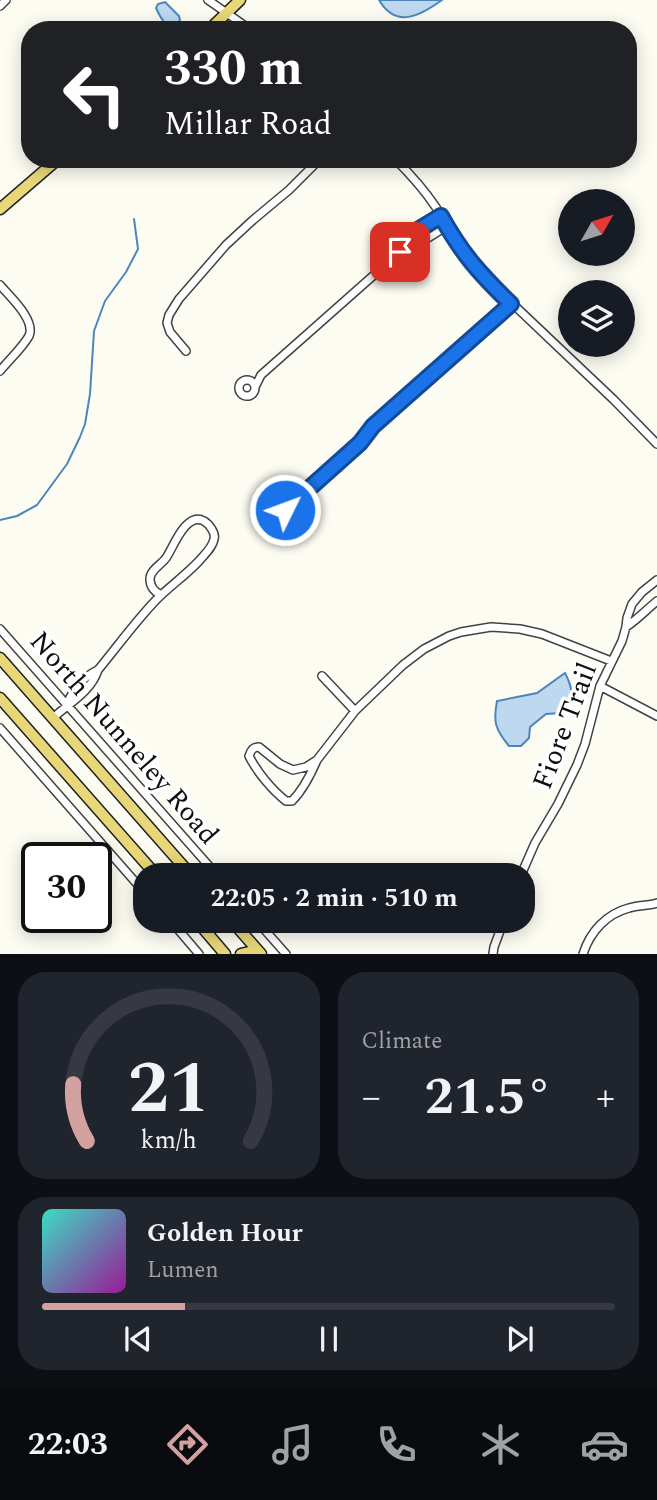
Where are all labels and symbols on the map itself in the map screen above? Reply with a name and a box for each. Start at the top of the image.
north arrow [558,189,635,266]
pin [370,222,430,282]
position arrow [248,473,322,547]
street label: North Nunneley Road [19,621,229,855]
street label: Fiore Trail [521,656,609,796]
speed limit sign: 30 [21,842,112,933]

